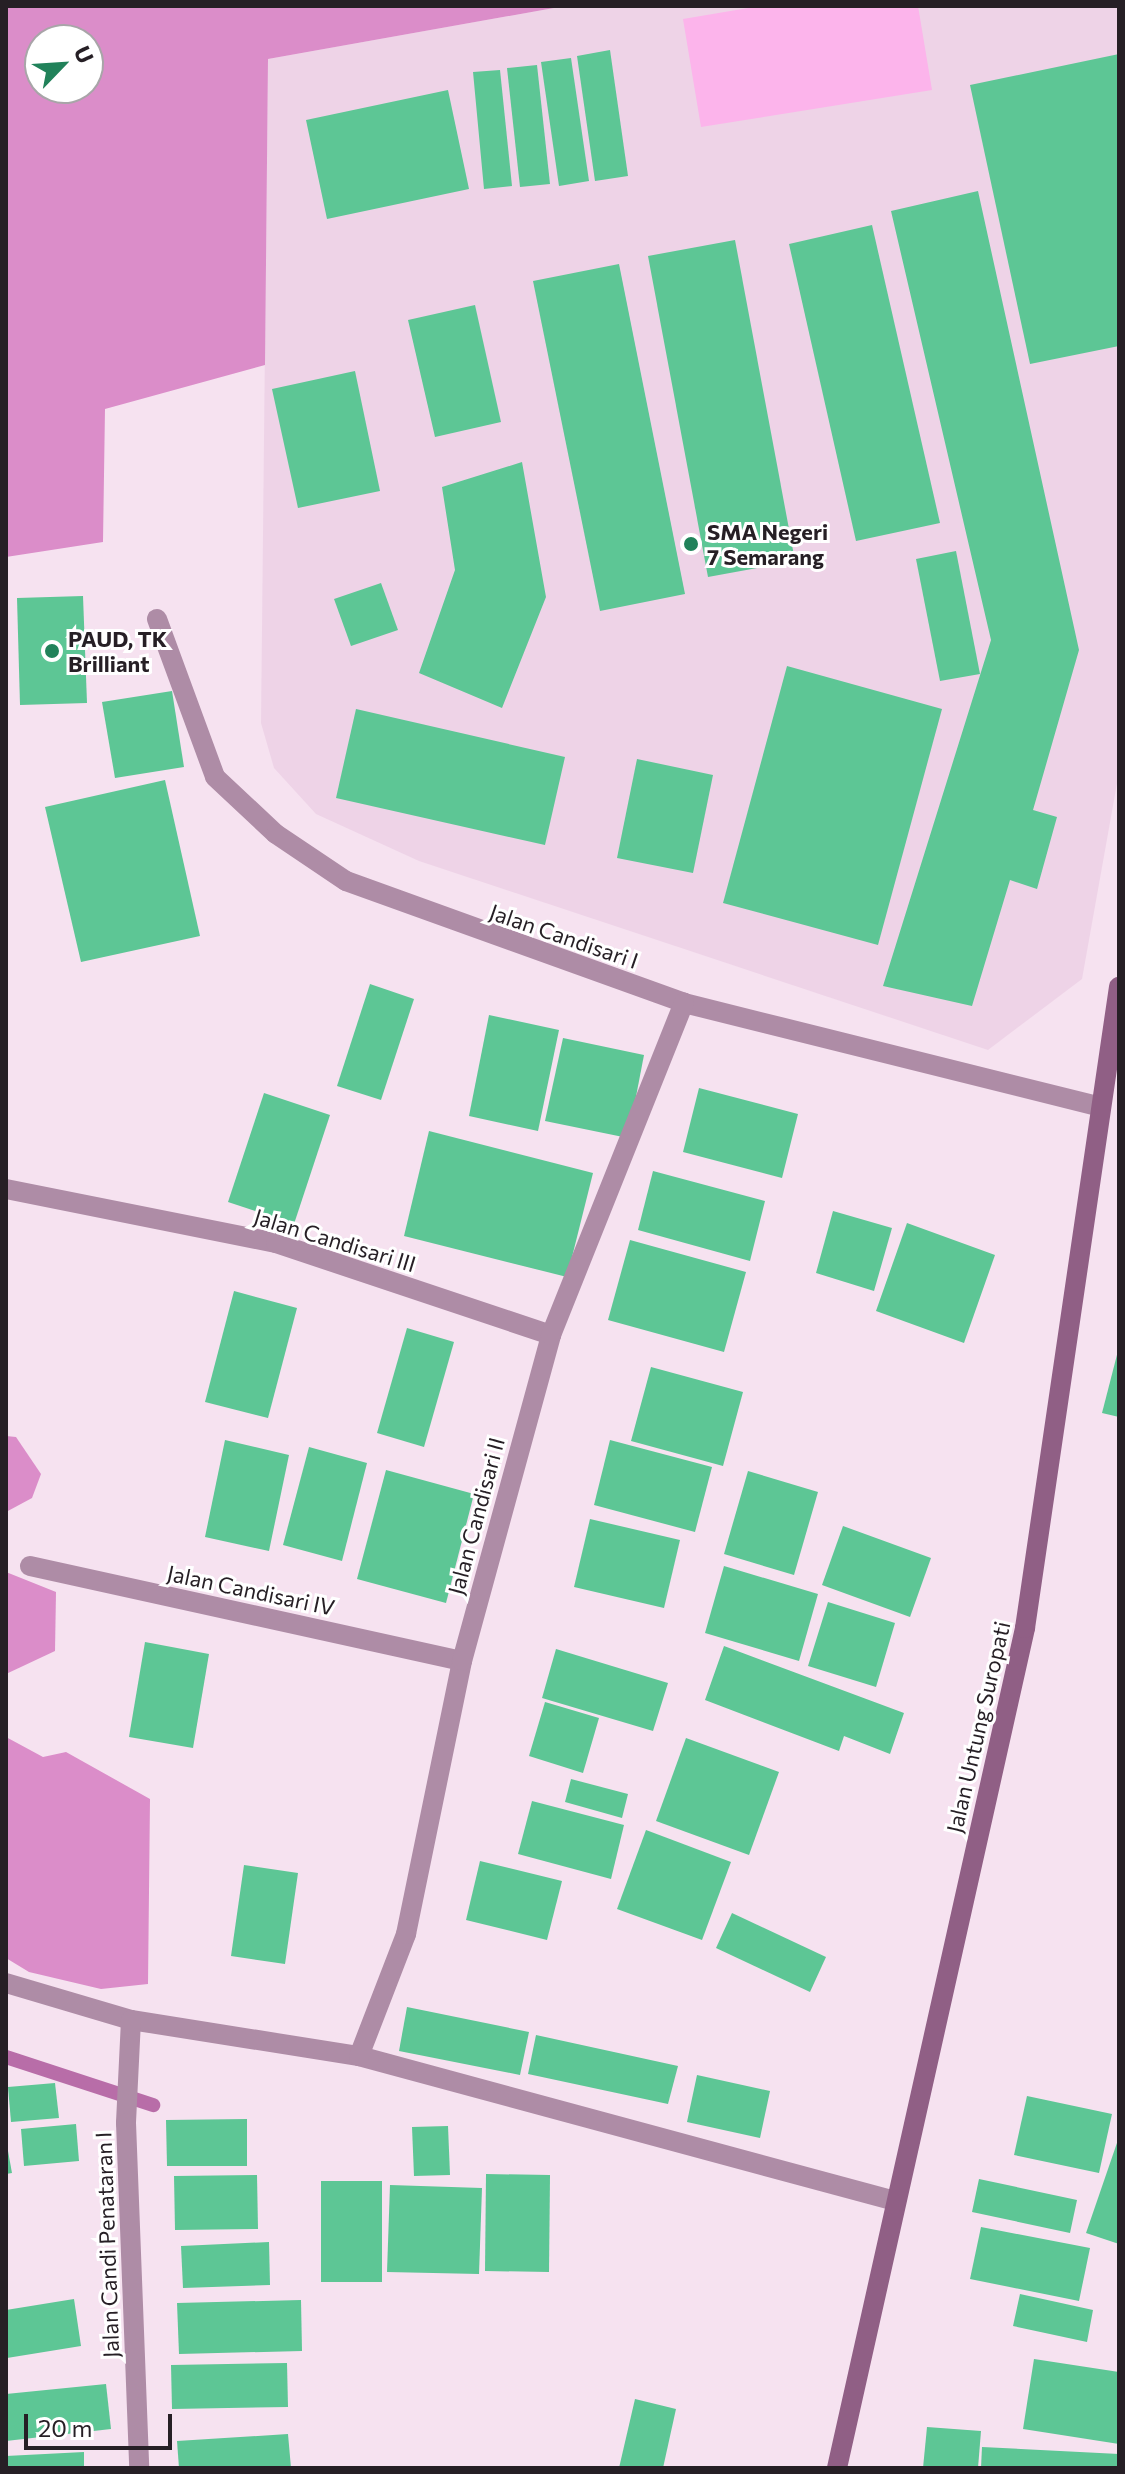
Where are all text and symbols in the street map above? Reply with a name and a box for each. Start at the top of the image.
north arrow [24,24,104,104]
text: U [69,42,100,67]
place label: SMA Negeri 7 Semarang [707,518,828,570]
marker: SMA Negeri 7 Semarang [682,535,700,553]
place label: PAUD, TK Brilliant [68,625,167,676]
marker: PAUD, TK Brilliant [43,642,61,660]
street label: Jalan Candisari I [486,898,642,974]
street label: Jalan Candisari III [251,1203,419,1277]
street label: Jalan Candisari II [442,1434,510,1598]
street label: Jalan Candisari IV [165,1559,337,1621]
street label: Jalan Untung Suropati [941,1619,1015,1835]
street label: Jalan Candi Penataran I [90,2131,124,2359]
scale bar [28,2398,176,2448]
text: 20 m [38,2413,92,2442]

